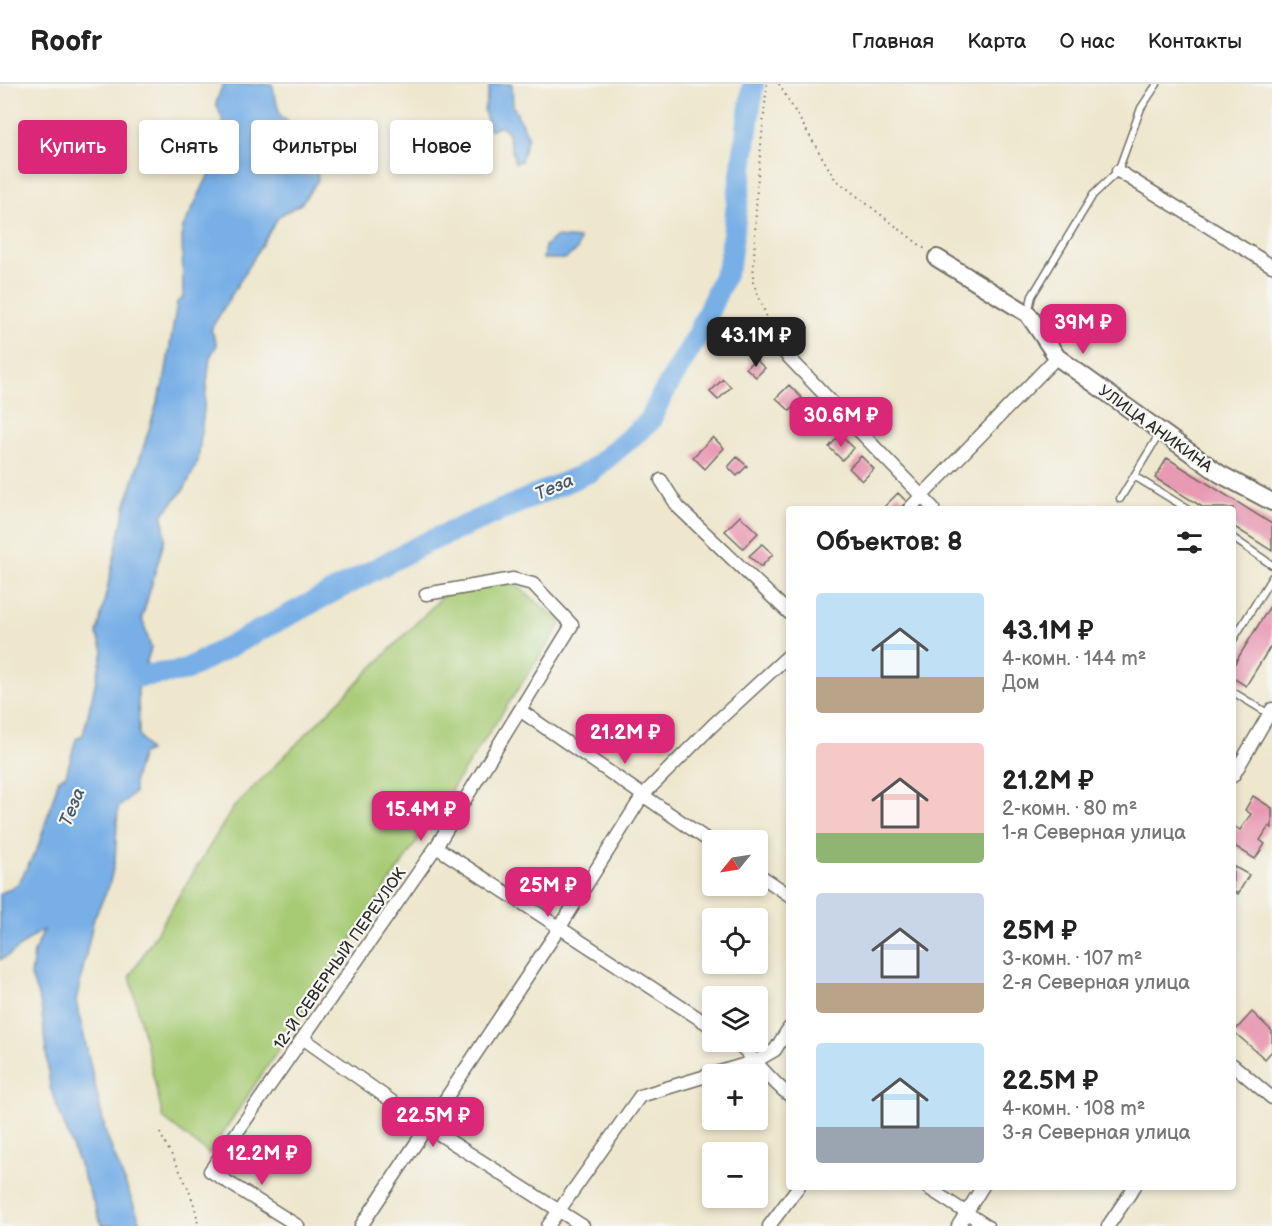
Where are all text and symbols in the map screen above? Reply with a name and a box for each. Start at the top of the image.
text: Roofr [30,25,102,58]
text: Главная [851,29,934,54]
text: Карта [967,29,1026,54]
text: О нас [1059,29,1115,54]
text: Контакты [1148,29,1242,54]
chip: Купить [18,120,127,174]
chip: Снять [139,120,239,174]
chip: Фильтры [251,120,378,174]
chip: Новое [390,120,493,174]
pin: 39M ₽ [1041,304,1125,355]
text: 39M ₽ [1054,311,1112,335]
pin: 43.1M ₽ [701,317,811,368]
text: 43.1M ₽ [721,324,791,348]
street label: УЛИЦА АНИКИНА [1095,382,1216,477]
pin: 30.6M ₽ [786,397,896,448]
text: 30.6M ₽ [804,404,878,428]
water label: Теза [532,470,577,505]
icon: filters [1173,526,1206,559]
text: Объектов: 8 [816,527,963,558]
text: 43.1M ₽ [1002,616,1094,647]
icon: home [864,617,936,689]
text: 4-комн. · 144 m² [1002,647,1146,671]
text: Дом [1002,671,1040,695]
pin: 21.2M ₽ [570,714,680,765]
text: 21.2M ₽ [590,721,660,745]
text: 21.2M ₽ [1002,766,1094,797]
icon: home [864,767,936,839]
water label: Теза [55,785,90,830]
pin: 15.4M ₽ [366,791,476,842]
text: 2-комн. · 80 m² [1002,797,1137,821]
text: 15.4M ₽ [386,798,456,822]
text: 1-я Северная улица [1002,821,1186,845]
north arrow [702,830,768,896]
map controls [702,830,768,1208]
street label: 12-Й СЕВЕРНЫЙ ПЕРЕУЛОК [270,864,411,1053]
pin: 25M ₽ [506,867,590,918]
text: 25M ₽ [519,874,577,898]
button: locate [702,908,768,974]
text: 25M ₽ [1002,916,1077,947]
icon: home [864,917,936,989]
text: 3-комн. · 107 m² [1002,947,1143,971]
text: 2-я Северная улица [1002,971,1190,995]
button: layers [702,986,768,1052]
button: + [702,1064,768,1130]
text: 22.5M ₽ [1002,1066,1098,1097]
icon: home [864,1067,936,1139]
pin: 22.5M ₽ [378,1097,488,1148]
text: 4-комн. · 108 m² [1002,1097,1145,1121]
text: 22.5M ₽ [396,1104,470,1128]
text: 3-я Северная улица [1002,1121,1191,1145]
pin: 12.2M ₽ [207,1135,317,1186]
text: 12.2M ₽ [226,1142,298,1166]
button: − [702,1142,768,1208]

